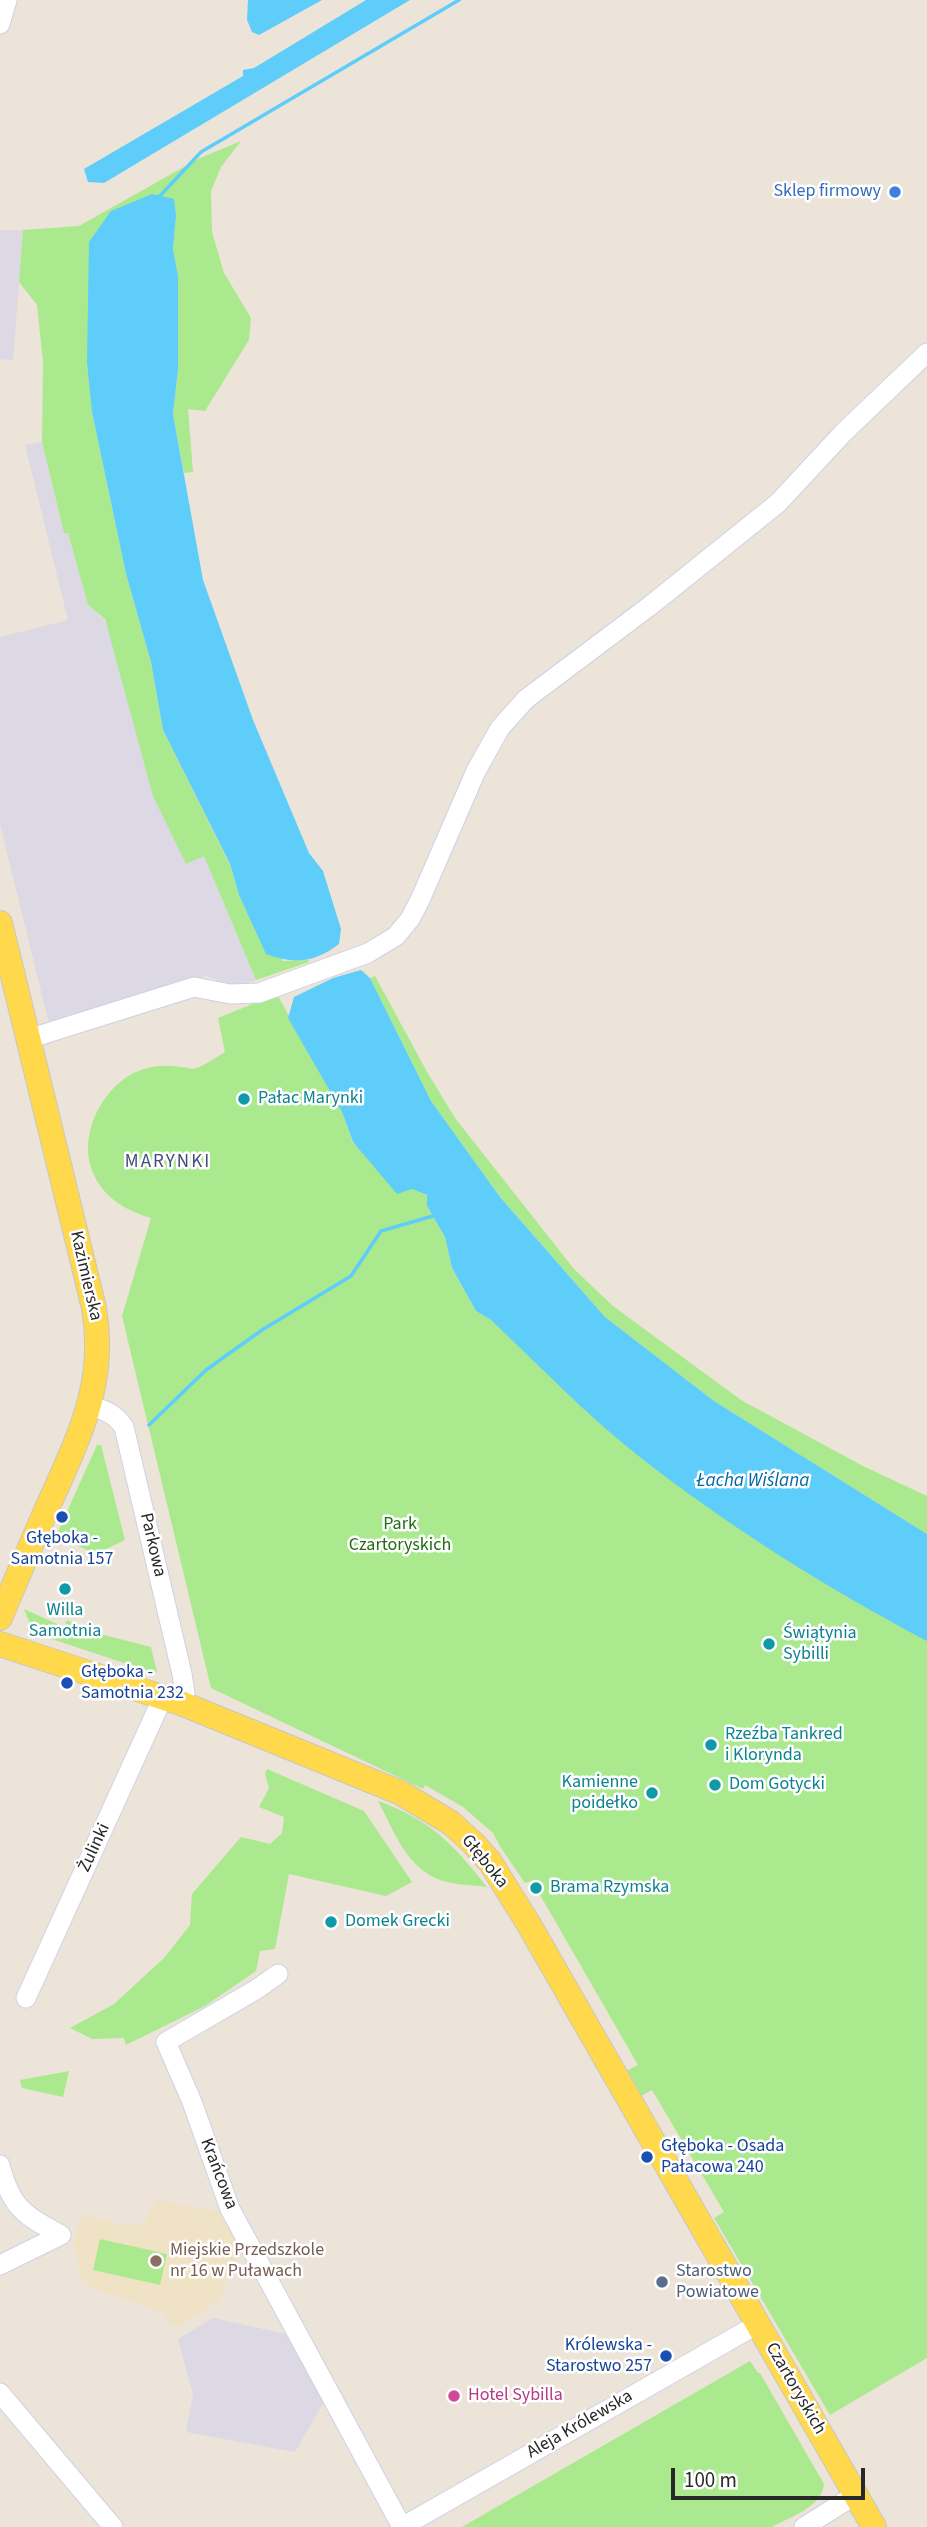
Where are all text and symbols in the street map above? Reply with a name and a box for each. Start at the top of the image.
place label: Sklep firmowy [773,181,881,203]
marker: Sklep firmowy [887,184,903,200]
place label: Pałac Marynki [258,1088,363,1110]
marker: Pałac Marynki [236,1091,252,1107]
district label: MARYNKI [126,1152,210,1174]
street label: Kazimierska [64,1229,106,1323]
water label: Łacha Wiślana [697,1471,809,1493]
marker: Głęboka - Samotnia 157 [54,1509,70,1525]
street label: Parkowa [134,1511,170,1579]
park label: Park Czartoryskich [349,1514,451,1556]
place label: Głęboka - Samotnia 157 [11,1528,113,1570]
marker: Willa Samotnia [57,1581,73,1597]
place label: Willa Samotnia [29,1600,101,1642]
place label: Świątynia Sybilli [783,1623,857,1666]
marker: Świątynia Sybilli [761,1636,777,1652]
place label: Głęboka - Samotnia 232 [81,1662,184,1704]
marker: Głęboka - Samotnia 232 [59,1675,75,1691]
place label: Rzeźba Tankred i Klorynda [725,1724,843,1766]
marker: Rzeźba Tankred i Klorynda [703,1737,719,1753]
place label: Kamienne poidełko [562,1772,638,1814]
place label: Dom Gotycki [729,1774,825,1796]
marker: Dom Gotycki [707,1777,723,1793]
marker: Kamienne poidełko [644,1785,660,1801]
street label: Żulinki [74,1820,116,1876]
street label: Głęboka [456,1831,512,1893]
place label: Brama Rzymska [550,1877,669,1899]
marker: Brama Rzymska [528,1880,544,1896]
place label: Domek Grecki [345,1911,450,1933]
marker: Domek Grecki [323,1914,339,1930]
street label: Krańcowa [195,2135,241,2213]
place label: Głęboka - Osada Pałacowa 240 [661,2136,784,2178]
marker: Głęboka - Osada Pałacowa 240 [639,2149,655,2165]
place label: Miejskie Przedszkole nr 16 w Puławach [170,2240,324,2282]
marker: Miejskie Przedszkole nr 16 w Puławach [148,2253,164,2269]
place label: Starostwo Powiatowe [676,2261,759,2304]
marker: Starostwo Powiatowe [654,2274,670,2290]
place label: Królewska - Starostwo 257 [546,2335,652,2378]
street label: Czartoryskich [760,2339,830,2439]
marker: Królewska - Starostwo 257 [658,2348,674,2364]
place label: Hotel Sybilla [468,2385,563,2407]
street label: Aleja Królewska [523,2386,637,2464]
marker: Hotel Sybilla [446,2388,462,2404]
scale bar [675,2454,869,2498]
text: 100 m [684,2465,737,2495]

